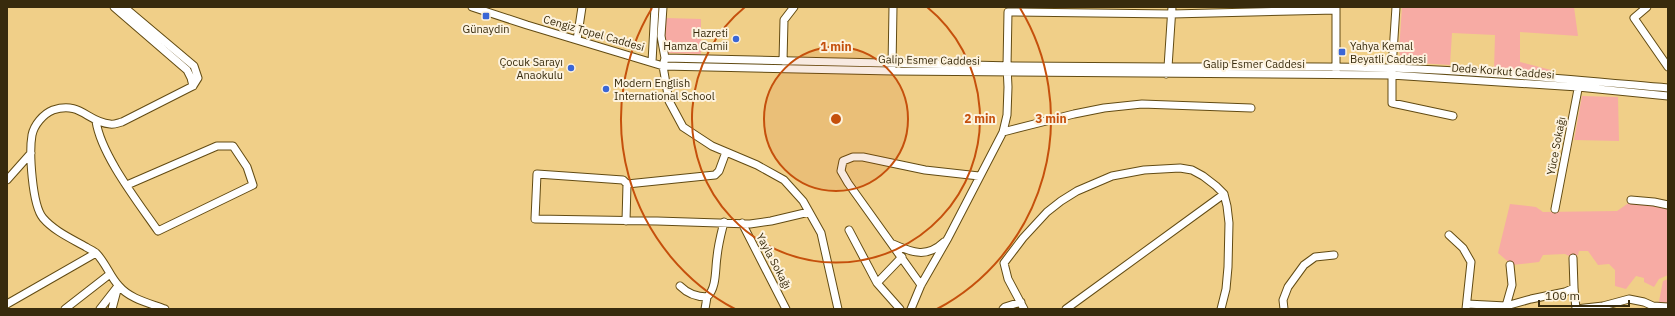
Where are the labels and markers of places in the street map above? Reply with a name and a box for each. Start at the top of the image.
marker: Günaydin [481,11,491,21]
place label: Günaydin [463,22,509,36]
place label: Hazreti Hamza Camii [663,26,728,53]
marker: Hazreti Hamza Camii [731,34,741,44]
place label: Yahya Kemal Beyatli Caddesi [1350,39,1426,66]
marker: Yahya Kemal Beyatli Caddesi [1337,47,1347,57]
place label: Çocuk Sarayı Anaokulu [500,55,563,82]
marker: Çocuk Sarayı Anaokulu [566,63,576,73]
place label: Modern English International School [614,76,715,103]
marker: Modern English International School [601,84,611,94]
centre of rings [829,112,843,126]

